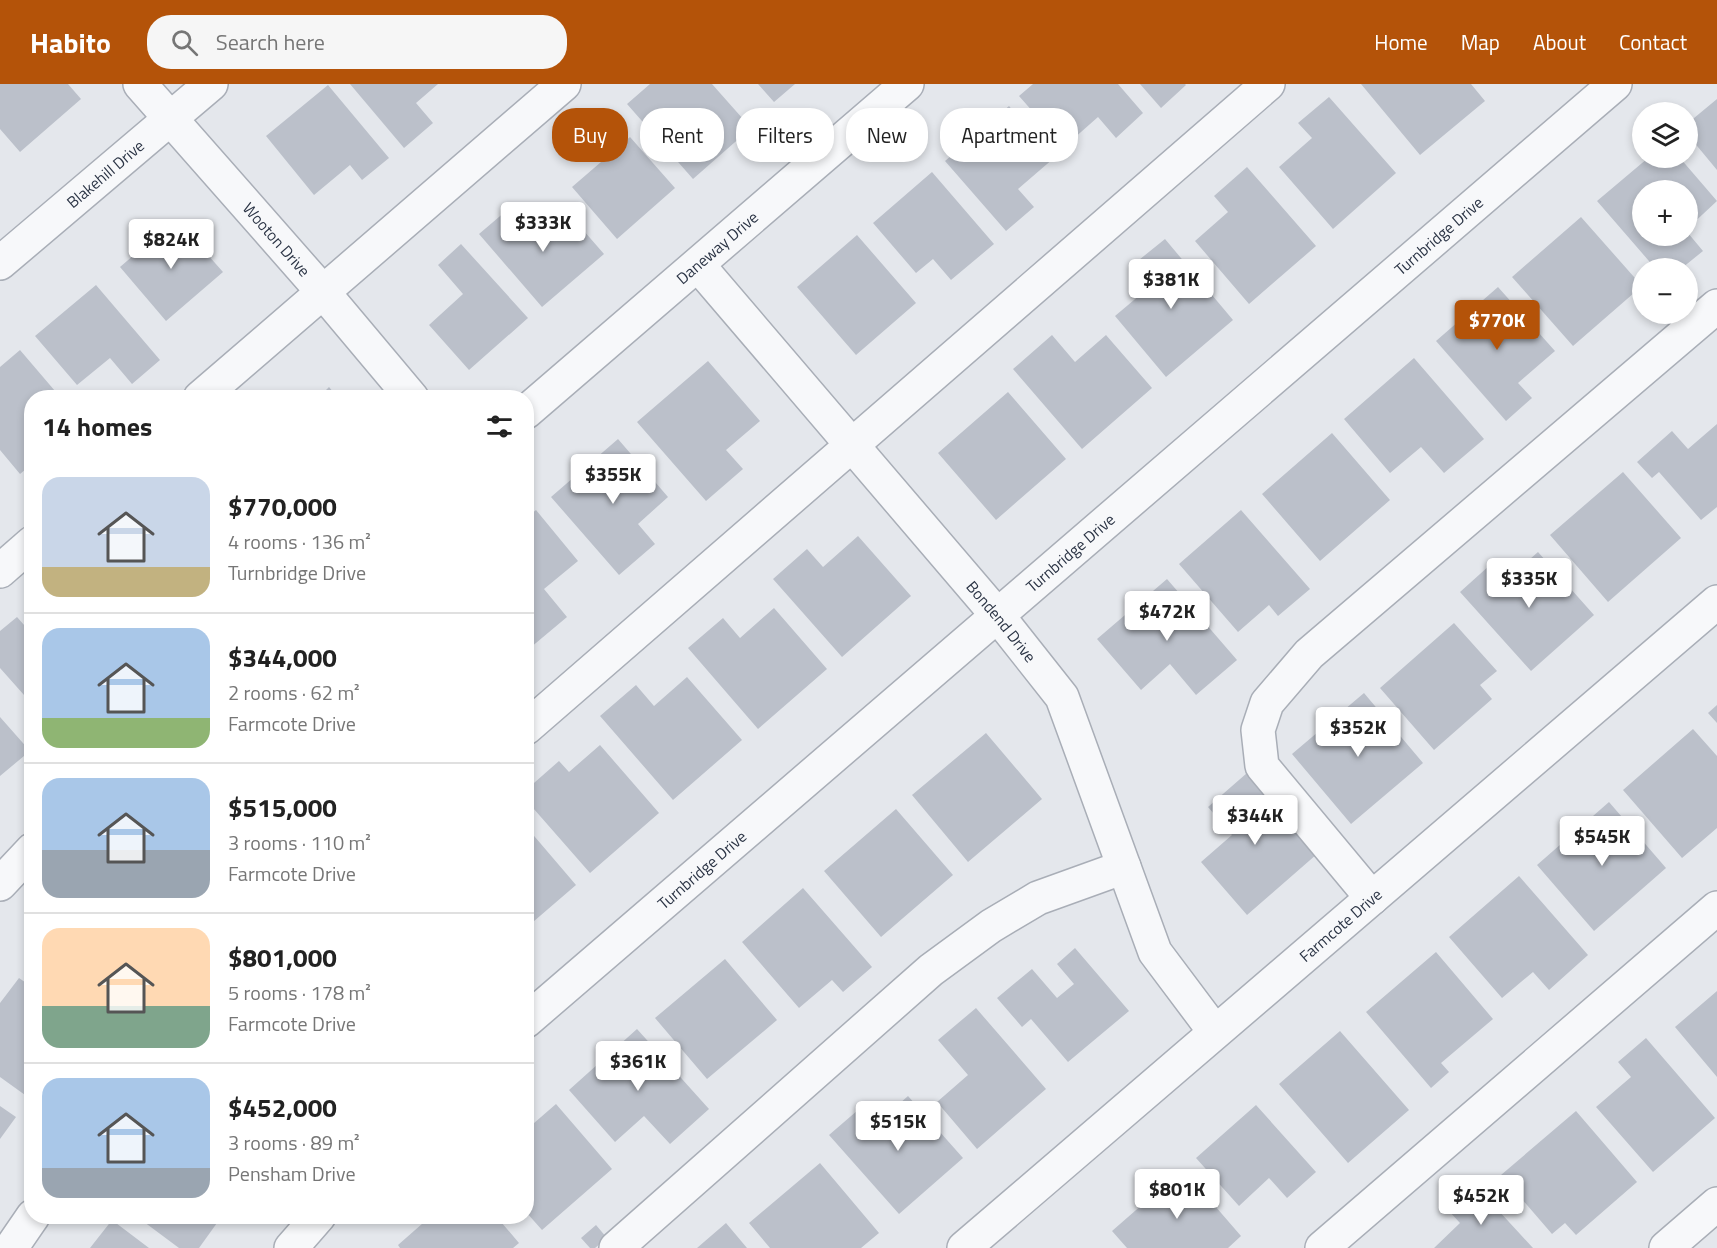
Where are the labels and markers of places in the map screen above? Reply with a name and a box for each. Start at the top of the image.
pin: $333K [501,202,585,253]
pin: $824K [129,219,213,270]
pin: $381K [1129,259,1213,310]
pin: $770K [1455,300,1539,351]
pin: $355K [571,454,655,505]
pin: $335K [1487,558,1571,609]
pin: $472K [1125,591,1209,642]
pin: $352K [1316,707,1400,758]
pin: $344K [1213,795,1297,846]
pin: $545K [1560,816,1644,867]
pin: $361K [596,1041,680,1092]
pin: $515K [856,1101,940,1152]
pin: $801K [1135,1169,1219,1220]
pin: $452K [1439,1175,1523,1226]

